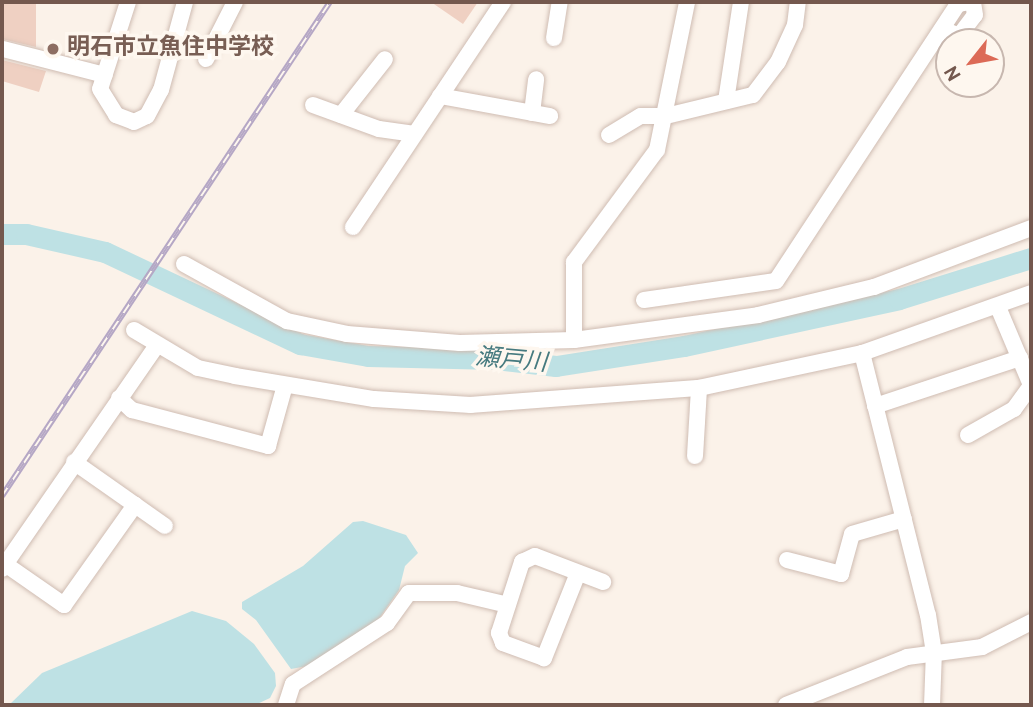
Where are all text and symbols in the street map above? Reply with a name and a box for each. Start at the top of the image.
north arrow [935,28,1005,98]
place label: 明石市立魚住中学校 [67,35,274,63]
marker: 明石市立魚住中学校 [45,41,61,57]
text: N [940,61,968,85]
water label: 瀬戸川 [474,345,548,379]

